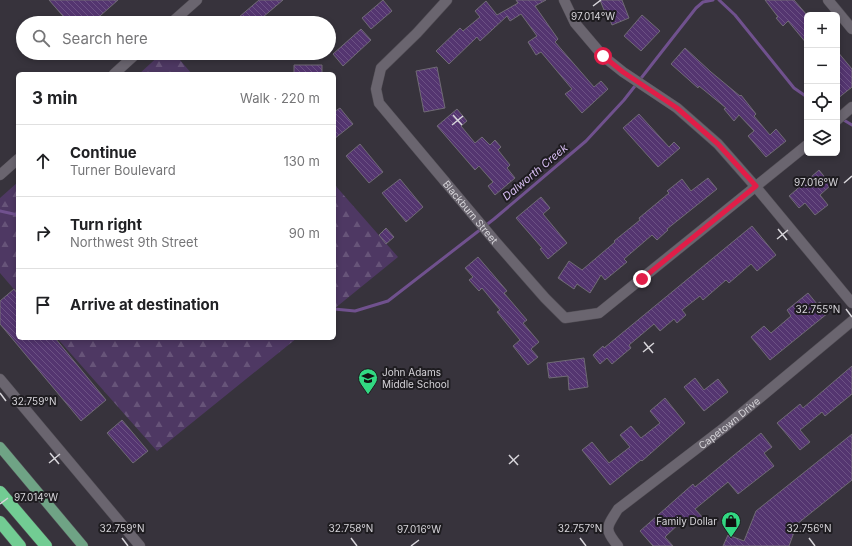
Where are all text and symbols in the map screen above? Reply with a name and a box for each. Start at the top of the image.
text: 97.014°W [571,10,615,22]
map controls [804,12,840,156]
button: + [804,12,840,48]
search box [16,16,336,60]
icon: search [30,27,52,49]
text: Search here [62,29,148,48]
route start [594,47,612,65]
button: − [804,48,840,84]
button: locate [804,84,840,120]
text: 3 min [32,88,78,108]
text: Walk · 220 m [240,90,320,106]
button: layers [804,120,840,156]
water label: Dalworth Creek [499,140,571,203]
text: Continue [70,143,137,162]
icon: ahead [32,150,54,172]
text: 130 m [283,153,320,169]
text: Turner Boulevard [70,162,176,178]
text: 97.016°W [794,176,838,188]
street label: Blackburn Street [441,178,501,246]
text: Turn right [70,215,142,234]
icon: right [32,222,54,244]
text: 90 m [289,225,320,241]
text: Northwest 9th Street [70,234,198,250]
route end [633,270,651,288]
icon: arrive [32,294,54,316]
text: Arrive at destination [70,295,219,314]
text: 32.755°N [796,303,840,315]
place label: John Adams Middle School [382,366,449,390]
school or university icon: John Adams Middle School [357,367,379,395]
street label: Capetown Drive [696,394,762,451]
text: 32.759°N [12,395,56,407]
text: 97.014°W [14,491,58,503]
shop icon: Family Dollar [720,510,742,538]
place label: Family Dollar [656,515,717,527]
text: 32.759°N [100,522,144,534]
text: 32.758°N [329,522,373,534]
text: 32.757°N [558,522,602,534]
text: 32.756°N [787,522,831,534]
text: 97.016°W [397,523,441,535]

